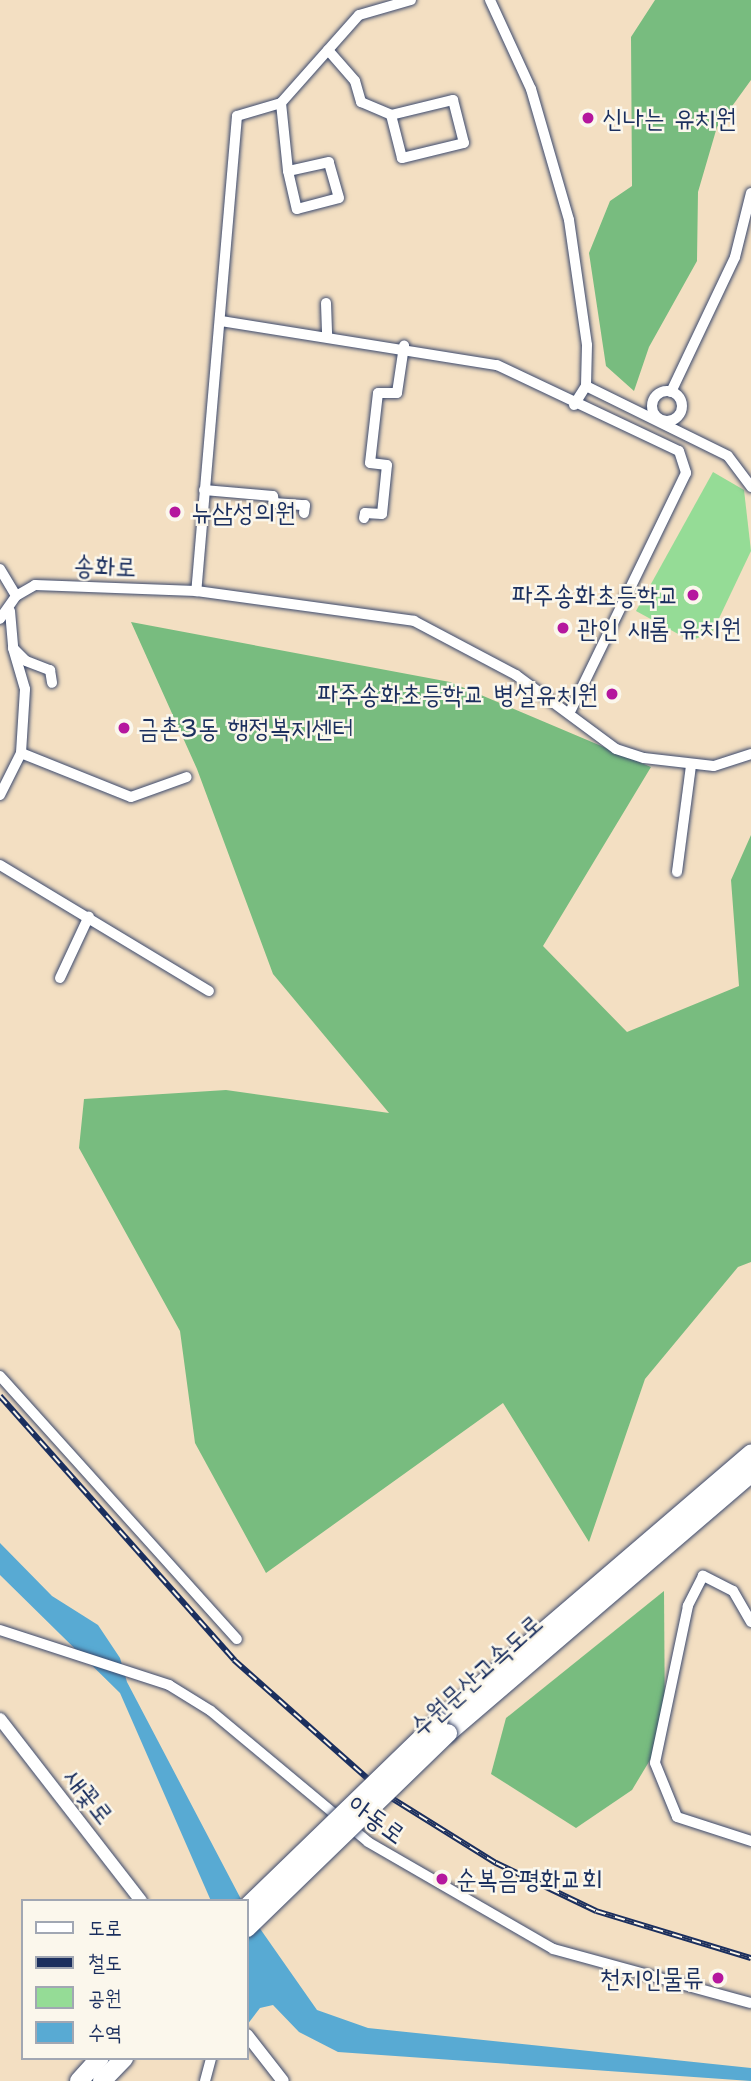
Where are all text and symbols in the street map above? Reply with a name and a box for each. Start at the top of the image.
place label: 신나는 유치원 [602,102,736,134]
marker: 신나는 유치원 [580,110,596,126]
place label: 뉴삼성의원 [191,496,296,528]
marker: 뉴삼성의원 [165,502,185,522]
street label: 송화로 [73,549,137,583]
place label: 파주송화초등학교 [512,579,679,611]
marker: 파주송화초등학교 [685,587,701,603]
place label: 관인 새롬 유치원 [577,612,741,644]
marker: 관인 새롬 유치원 [555,620,571,636]
place label: 파주송화초등학교 병설유치원 [317,678,598,710]
marker: 파주송화초등학교 병설유치원 [604,686,620,702]
place label: 금촌3동 행정복지센터 [138,712,353,744]
marker: 금촌3동 행정복지센터 [116,720,132,736]
street label: 수원문산고속도로 [403,1607,549,1743]
street label: 새꽃로 [57,1762,121,1830]
street label: 아동로 [342,1788,412,1850]
place label: 순복음평화교회 [456,1863,602,1895]
marker: 순복음평화교회 [434,1871,450,1887]
legend [21,1899,248,2060]
text: 도로 [88,1914,122,1942]
text: 철도 [88,1949,122,1977]
place label: 천지인물류 [599,1962,704,1994]
marker: 천지인물류 [710,1970,726,1986]
text: 공원 [88,1984,122,2012]
text: 수역 [88,2019,122,2047]

